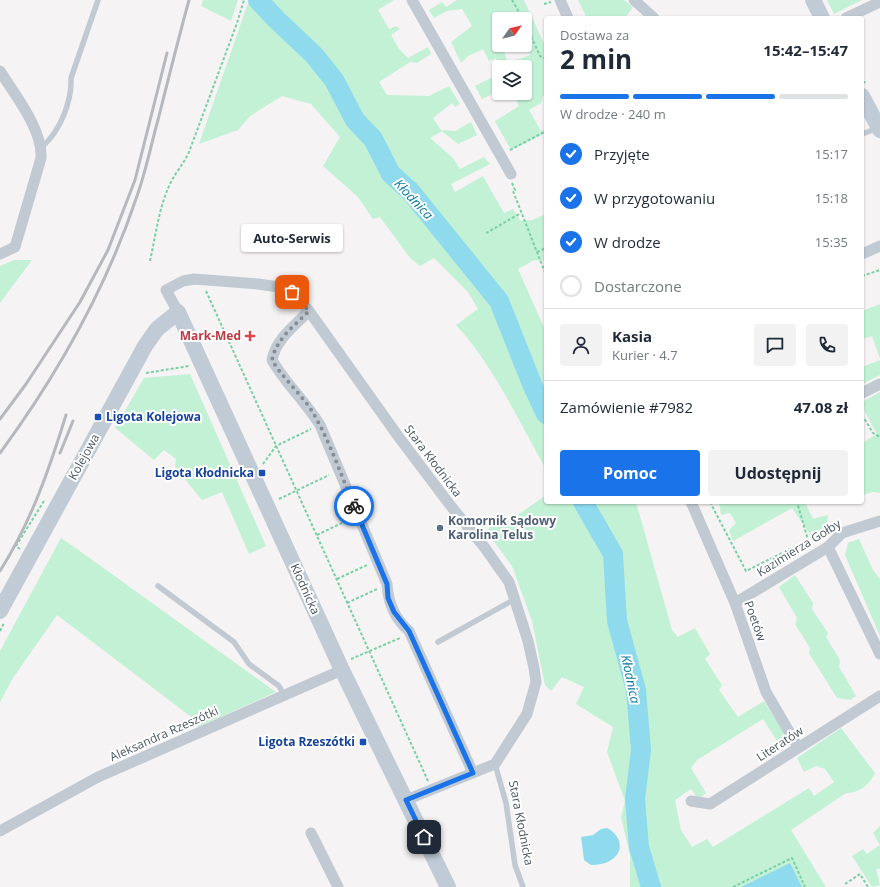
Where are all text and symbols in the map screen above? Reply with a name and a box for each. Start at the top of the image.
north arrow [492,12,532,52]
map controls [492,12,532,100]
text: Dostawa za [560,26,629,44]
text: 15:42–15:47 [763,40,848,60]
text: 2 min [560,41,632,77]
button: layers [492,60,532,100]
text: W drodze · 240 m [560,105,666,123]
icon: check [560,143,582,165]
text: Przyjęte [594,144,650,164]
text: 15:17 [815,145,848,163]
water label: Kłodnica [391,175,438,224]
icon: check [560,187,582,209]
text: W przygotowaniu [594,188,715,208]
text: 15:18 [815,189,848,207]
callout: Auto-Serwis [241,224,343,252]
text: Auto-Serwis [253,229,331,247]
icon: check [560,231,582,253]
text: W drodze [594,232,661,252]
text: 15:35 [815,233,848,251]
pin [275,275,309,309]
text: Dostarczone [594,276,682,296]
icon: bag [281,281,303,303]
button: person [560,324,602,366]
button: chat [754,324,796,366]
button: phone [806,324,848,366]
text: Kasia [612,326,652,346]
place label: Mark-Med [180,327,241,344]
marker: Mark-Med [244,330,256,342]
text: Kurier · 4.7 [612,346,678,364]
text: Zamówienie #7982 [560,397,693,417]
text: 47.08 zł [794,397,848,417]
place label: Ligota Kolejowa [106,408,201,425]
marker: Ligota Kolejowa [93,412,103,422]
street label: Stara Kłodnicka [401,421,466,500]
street label: Kolejowa [64,431,103,483]
button: Pomoc [560,450,700,496]
button: Udostępnij [708,450,848,496]
place label: Ligota Kłodnicka [155,464,254,481]
marker: Ligota Kłodnicka [257,468,267,478]
courier [334,486,374,526]
icon: bike [343,495,365,517]
place label: Komornik Sądowy Karolina Telus [448,512,556,543]
street label: Kazimierza Gołby [753,514,845,580]
marker: Komornik Sądowy Karolina Telus [435,523,445,533]
street label: Kłodnicka [287,561,324,617]
street label: Poetów [740,598,771,644]
water label: Kłodnica [617,653,645,706]
street label: Aleksandra Rzeszótki [107,702,221,765]
street label: Literatów [753,722,807,765]
place label: Ligota Rzeszótki [258,733,355,750]
marker: Ligota Rzeszótki [358,737,368,747]
street label: Stara Kłodnicka [505,779,538,867]
pin [407,820,441,854]
icon: home [413,826,435,848]

